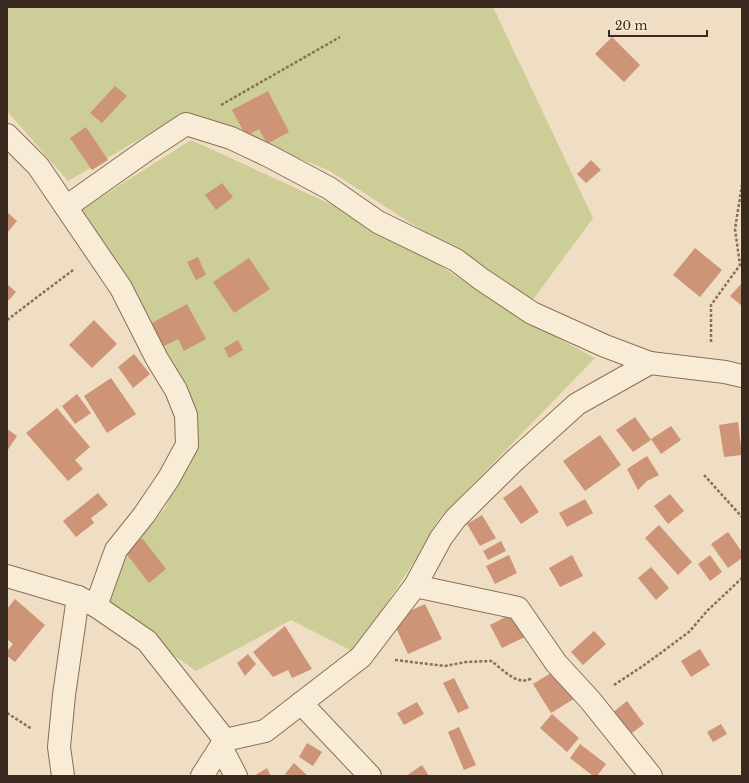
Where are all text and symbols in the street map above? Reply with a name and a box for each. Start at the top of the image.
scale bar [609,12,707,38]
text: 20 m [615,18,647,33]

